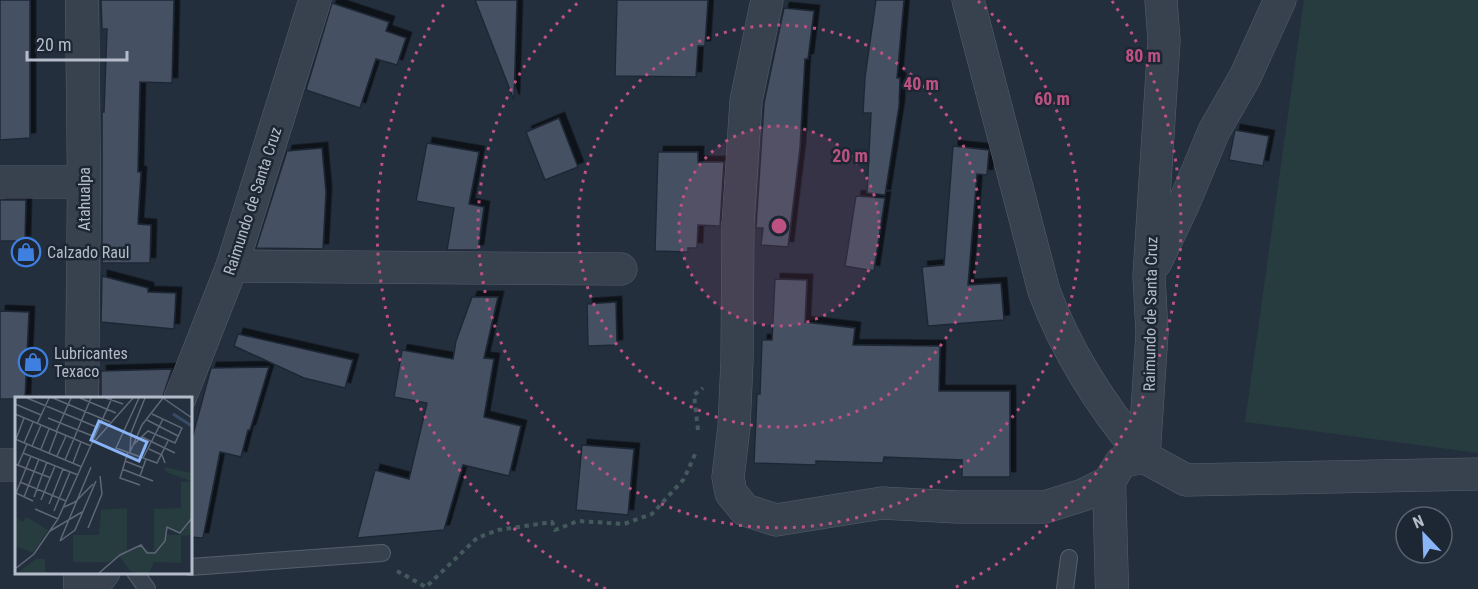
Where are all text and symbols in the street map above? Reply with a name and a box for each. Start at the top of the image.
scale bar [27,24,128,62]
text: 20 m [36,34,71,55]
text: 80 m [1125,45,1161,66]
text: 40 m [903,73,939,94]
text: 60 m [1034,88,1070,109]
street label: Raimundo de Santa Cruz [220,125,285,278]
text: 20 m [832,145,868,166]
street label: Atahualpa [75,167,94,231]
centre of rings [769,216,789,236]
shop icon: Calzado Raul [10,236,42,268]
street label: Raimundo de Santa Cruz [1140,237,1161,391]
place label: Calzado Raul [47,243,129,262]
place label: Lubricantes Texaco [54,344,128,381]
shop icon: Lubricantes Texaco [17,346,49,378]
inset map [15,397,192,574]
north arrow [1394,505,1454,565]
text: N [1410,511,1427,532]

